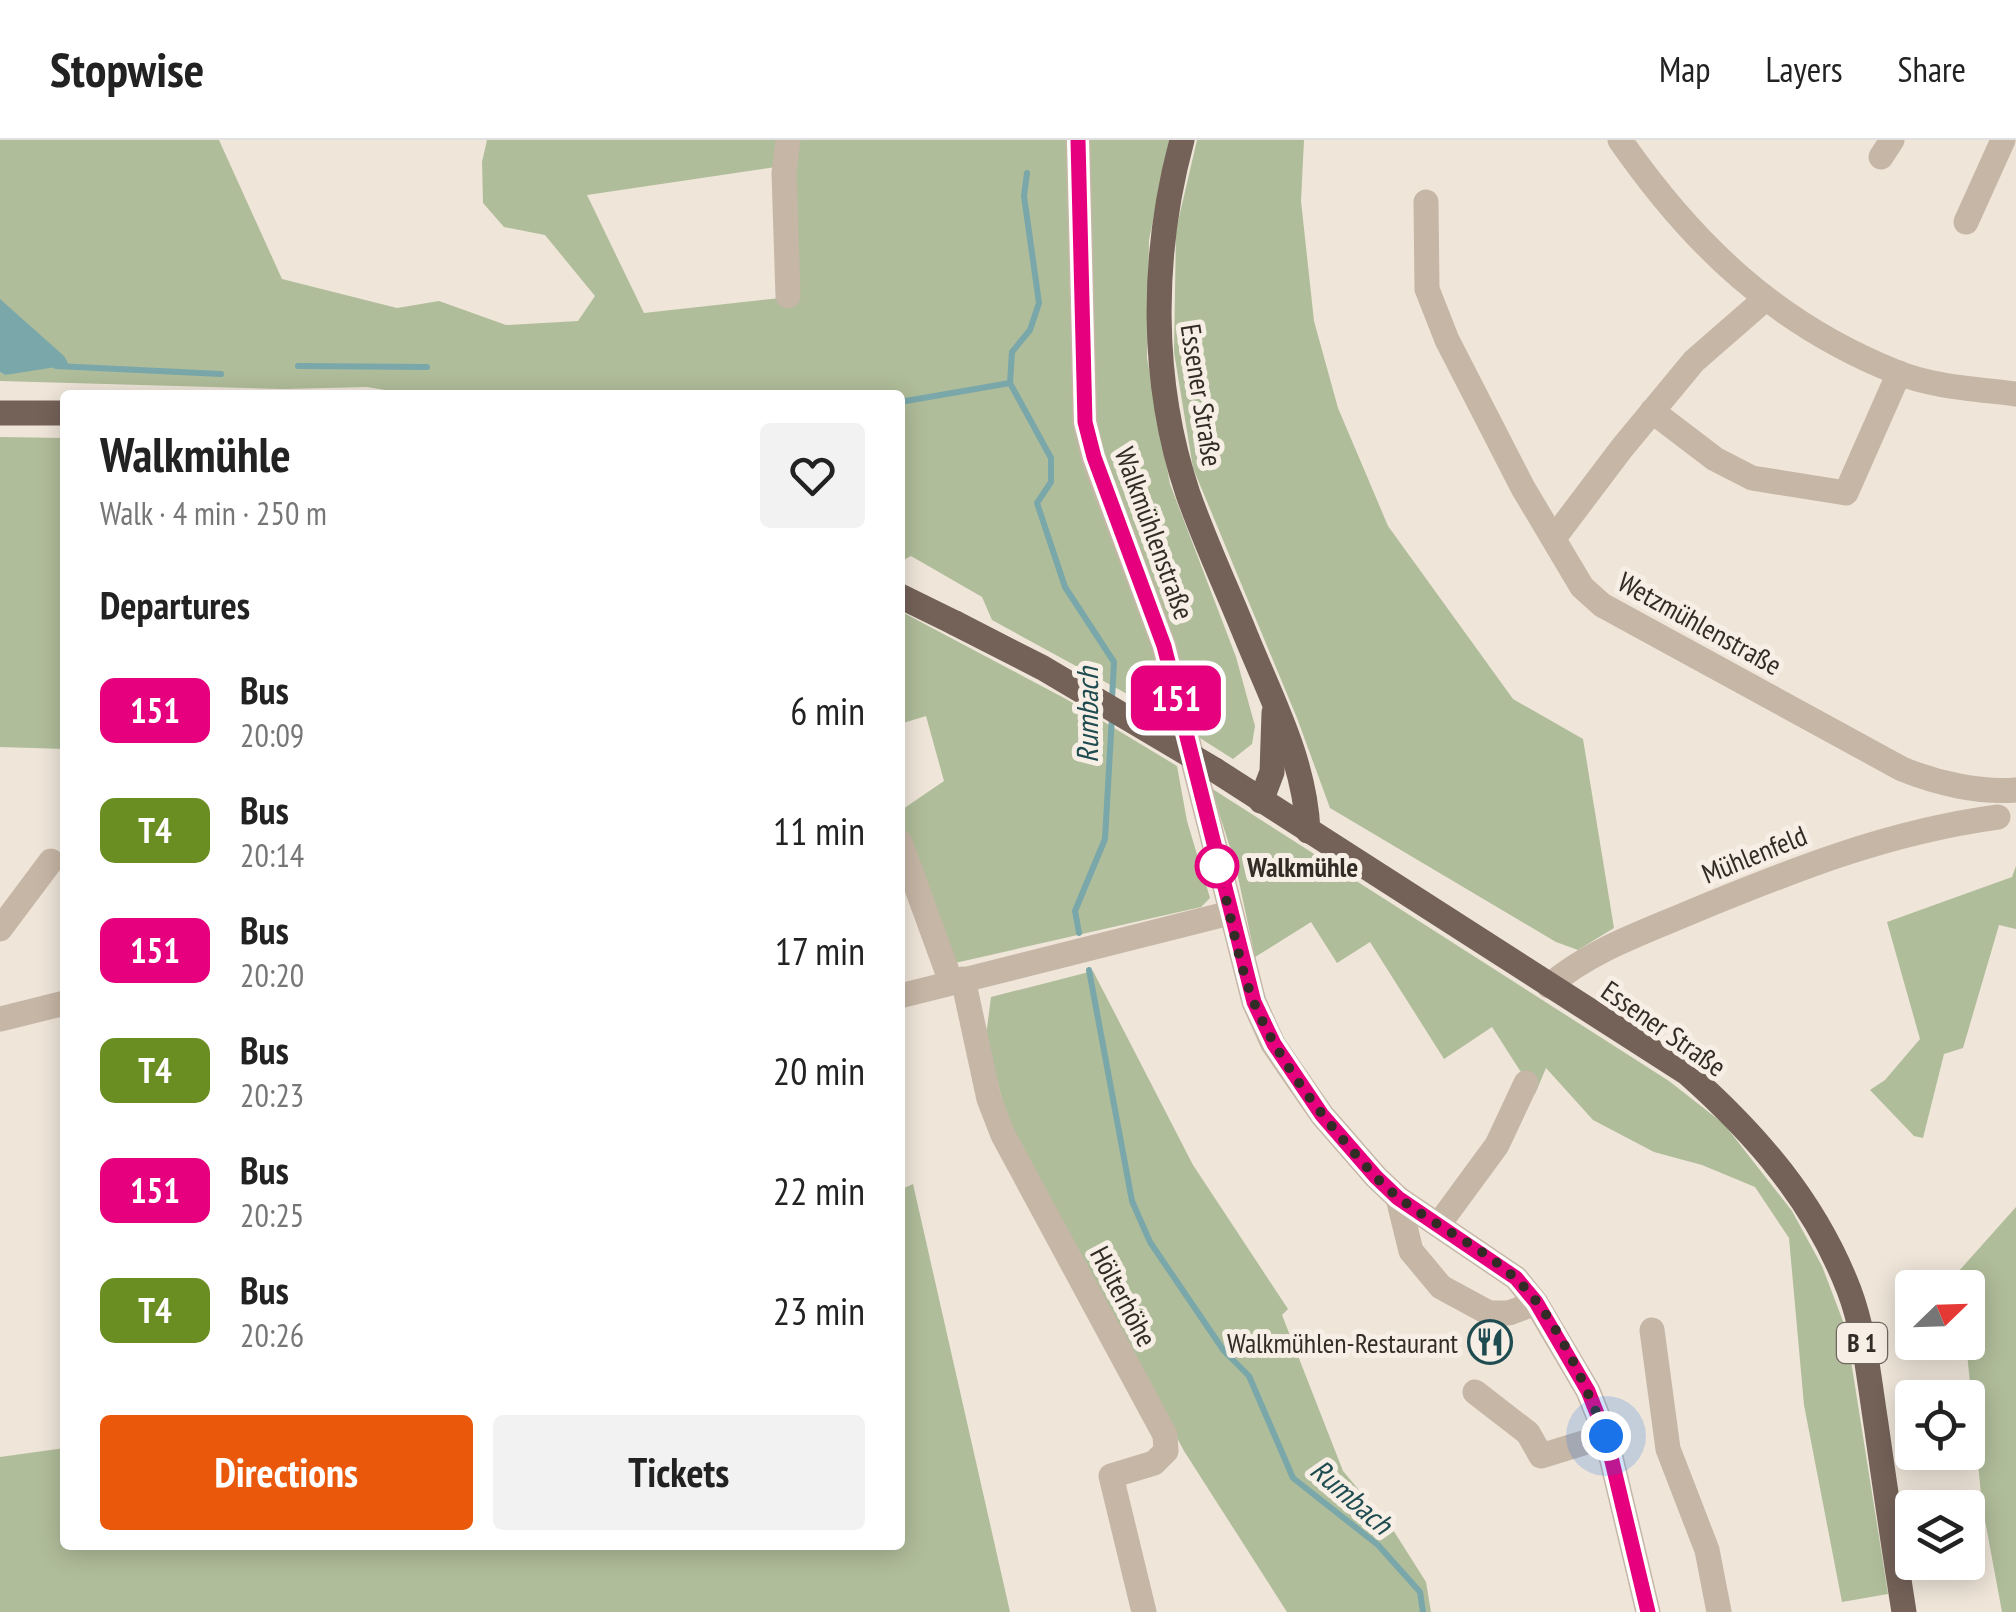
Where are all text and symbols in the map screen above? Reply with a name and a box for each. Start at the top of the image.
text: Stopwise [50,38,204,100]
text: Map [1659,46,1710,92]
text: Layers [1765,46,1843,92]
text: Share [1898,46,1966,92]
street label: Essener Straße [1172,321,1232,469]
text: Walkmühle [100,423,291,485]
button: heart [760,423,865,528]
street label: Walkmühlenstraße [1107,442,1203,624]
text: Walk · 4 min · 250 m [100,492,327,534]
street label: Wetzmühlenstraße [1612,563,1788,683]
text: Departures [100,580,250,629]
text: Bus [240,665,289,714]
water label: Rumbach [1067,665,1106,763]
line badge: 151 [1118,666,1234,730]
text: 151 [1151,675,1201,721]
text: 6 min [790,686,865,735]
text: 151 [130,687,180,733]
text: 20:09 [240,714,304,756]
text: Bus [240,785,289,834]
text: 11 min [773,806,865,855]
text: T4 [138,807,172,853]
street label: Mühlenfeld [1696,816,1812,892]
text: 20:14 [240,834,304,876]
marker: Walkmühle [1196,845,1238,887]
place label: Walkmühle [1246,848,1358,885]
text: Bus [240,905,289,954]
text: 17 min [775,926,865,975]
text: 151 [130,927,180,973]
text: 20:20 [240,954,304,996]
street label: Essener Straße [1595,972,1733,1084]
text: Bus [240,1025,289,1074]
text: 20 min [773,1046,865,1095]
text: T4 [138,1047,172,1093]
text: 20:23 [240,1074,304,1116]
text: Bus [240,1145,289,1194]
text: 22 min [773,1166,865,1215]
text: 151 [130,1167,180,1213]
text: 20:25 [240,1194,304,1236]
street label: Hölterhöhe [1082,1239,1166,1353]
text: Bus [240,1265,289,1314]
north arrow [1895,1270,1985,1360]
map controls [1895,1270,1985,1580]
text: 23 min [773,1286,865,1335]
text: T4 [138,1287,172,1333]
text: 20:26 [240,1314,304,1356]
restaurant icon: Walkmühlen-Restaurant [1467,1319,1513,1365]
road number: B 1 [1837,1323,1887,1363]
place label: Walkmühlen-Restaurant [1227,1324,1458,1361]
button: locate [1895,1380,1985,1470]
your location [1581,1411,1631,1461]
button: Directions [100,1415,473,1530]
button: Tickets [493,1415,865,1530]
water label: Rumbach [1303,1450,1402,1543]
button: layers [1895,1490,1985,1580]

